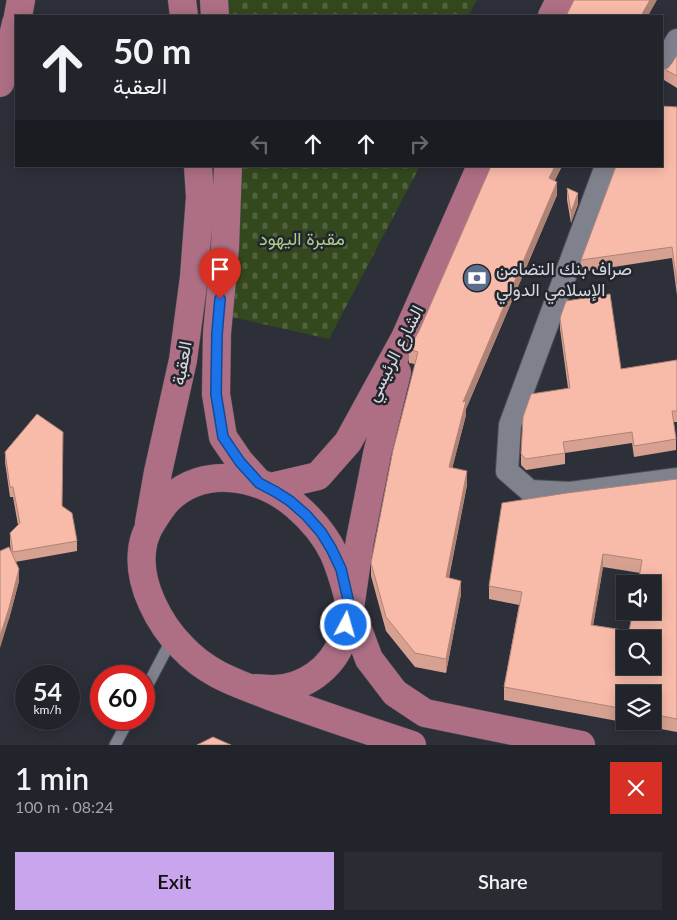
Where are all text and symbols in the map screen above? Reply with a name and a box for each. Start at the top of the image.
text: 50 m [113,29,191,71]
icon: ahead [30,35,95,100]
text: العقبة [113,72,167,99]
icon: left [246,130,274,158]
icon: ahead [299,130,327,158]
icon: ahead [352,130,380,158]
icon: right [405,130,433,158]
park label: مقبرة اليهود [259,227,345,250]
pin [199,248,241,299]
icon: arrive [206,255,234,283]
place label: صراف بنك التضامن الإسلامي الدولي [496,257,632,305]
bank icon: صراف بنك التضامن الإسلامي الدولي [462,263,492,293]
street label: الشارع الرئيسي [360,301,432,407]
street label: العقبة [166,339,196,387]
map controls [616,575,661,730]
button: sound [616,575,661,620]
position arrow [319,598,371,650]
button: search [616,630,661,675]
speed limit sign: 60 [90,665,155,730]
text: 54 [33,676,62,706]
button: layers [616,685,661,730]
text: km/h [33,702,62,717]
text: 1 min [15,760,89,796]
button: close [610,762,662,814]
text: 100 m · 08:24 [15,797,114,816]
button: Exit [15,852,334,910]
button: Share [344,852,662,910]

